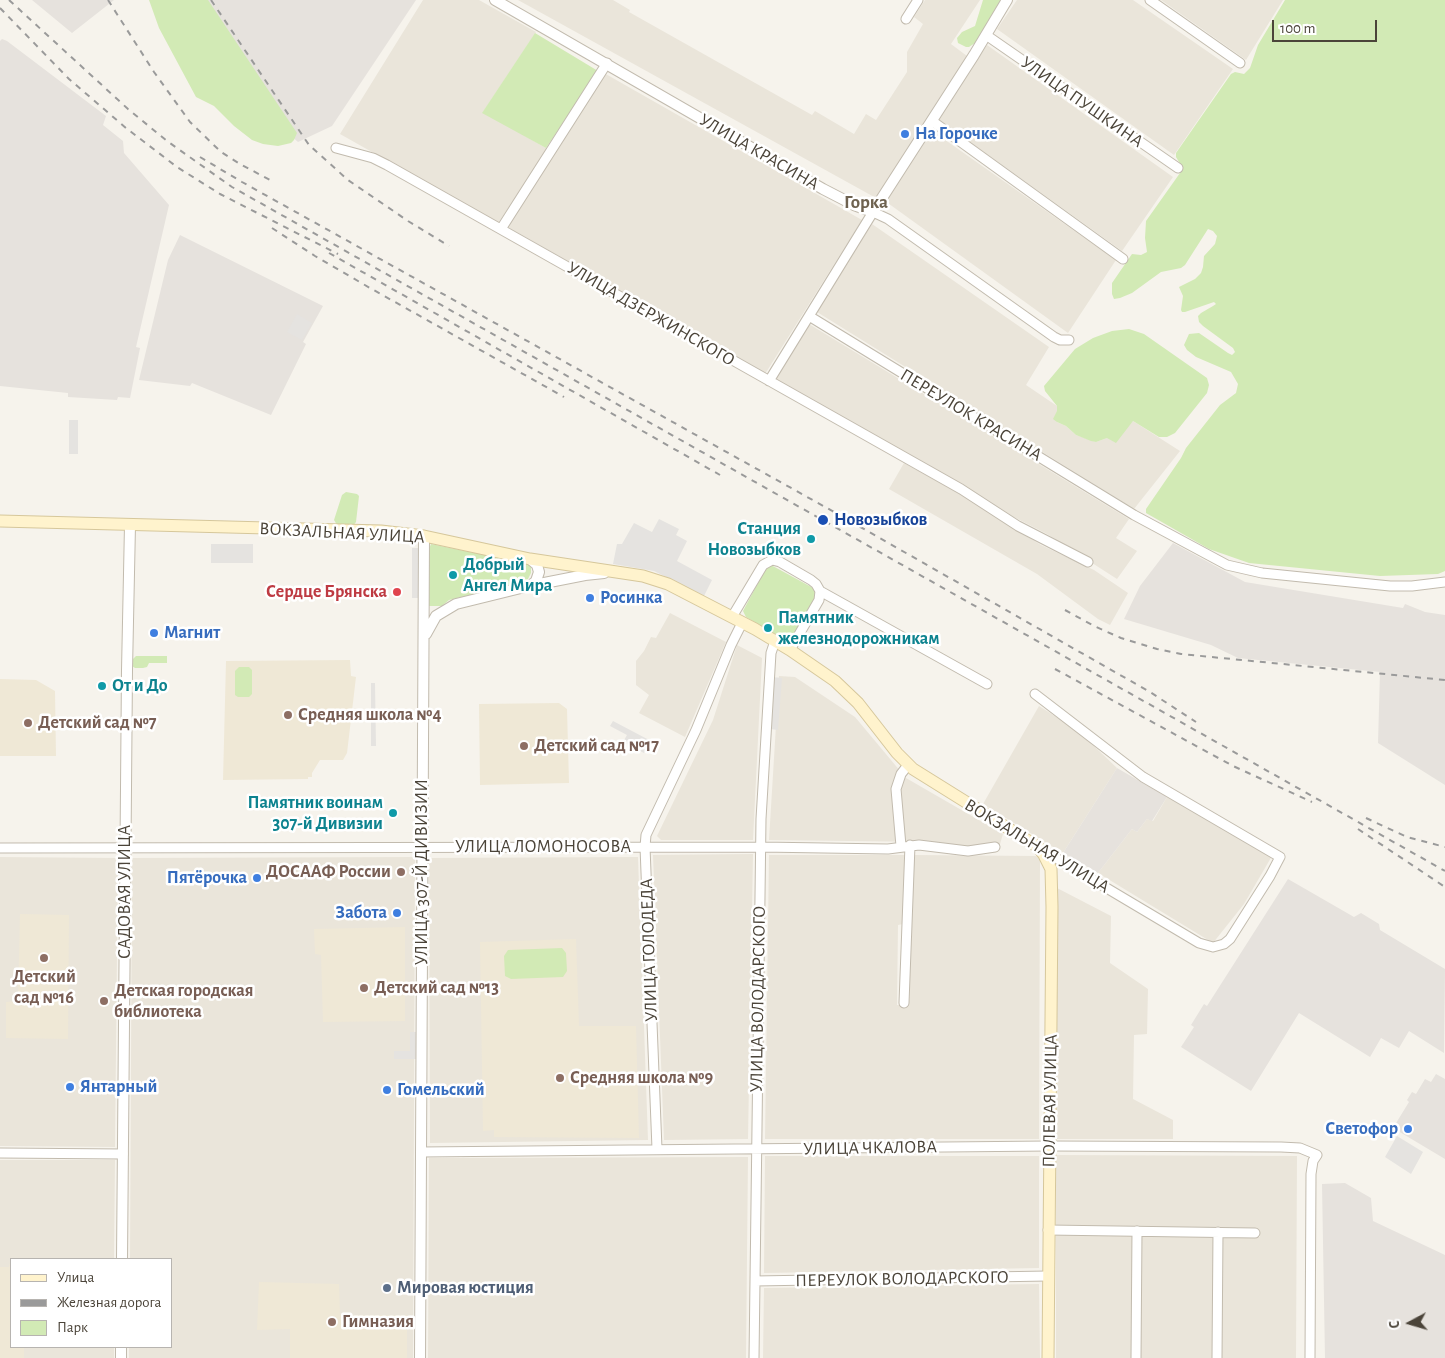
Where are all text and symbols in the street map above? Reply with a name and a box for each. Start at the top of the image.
scale bar [1275,10,1380,42]
text: 100 m [1280,21,1315,36]
street label: УЛИЦА ПУШКИНА [1017,52,1147,152]
street label: УЛИЦА КРАСИНА [695,109,823,195]
place label: На Горочке [915,123,998,145]
marker: На Горочке [899,128,911,140]
district label: Горка [844,191,888,213]
street label: УЛИЦА ДЗЕРЖИНСКОГО [563,257,739,371]
street label: ПЕРЕУЛОК КРАСИНА [896,364,1046,466]
place label: Новозыбков [834,509,927,531]
marker: Новозыбков [816,513,830,527]
street label: ВОКЗАЛЬНАЯ УЛИЦА [259,518,425,548]
place label: Станция Новозыбков [708,518,801,560]
marker: Станция Новозыбков [805,533,817,545]
place label: Добрый Ангел Мира [463,554,552,596]
marker: Добрый Ангел Мира [447,569,459,581]
place label: Сердце Брянска [266,581,387,603]
marker: Сердце Брянска [391,586,403,598]
place label: Росинка [600,587,662,609]
marker: Росинка [584,592,596,604]
place label: Памятник железнодорожникам [778,607,940,650]
place label: Магнит [164,622,220,644]
marker: Памятник железнодорожникам [762,622,774,634]
marker: Магнит [148,627,160,639]
place label: От и До [112,675,168,697]
marker: От и До [96,680,108,692]
place label: Средняя школа №4 [298,704,441,726]
marker: Средняя школа №4 [282,709,294,721]
place label: Детский сад №7 [38,712,157,734]
marker: Детский сад №7 [22,717,34,729]
place label: Детский сад №17 [534,735,659,757]
marker: Детский сад №17 [518,740,530,752]
street label: УЛИЦА 307-Й ДИВИЗИИ [411,779,433,965]
place label: Памятник воинам 307-й Дивизии [248,792,383,834]
street label: ВОКЗАЛЬНАЯ УЛИЦА [961,794,1113,898]
marker: Памятник воинам 307-й Дивизии [387,807,399,819]
street label: САДОВАЯ УЛИЦА [114,825,136,959]
street label: УЛИЦА ЛОМОНОСОВА [455,836,631,858]
place label: ДОСААФ России [266,861,391,883]
marker: ДОСААФ России [395,866,407,878]
place label: Пятёрочка [167,867,247,889]
marker: Пятёрочка [251,872,263,884]
street label: УЛИЦА ГОЛОДЕДА [636,878,662,1022]
place label: Забота [336,902,387,924]
street label: УЛИЦА ВОЛОДАРСКОГО [746,906,770,1092]
marker: Забота [391,907,403,919]
marker: Детский сад №16 [38,952,50,964]
place label: Детский сад №16 [12,966,76,1009]
place label: Детский сад №13 [374,977,499,999]
place label: Детская городская библиотека [114,980,253,1022]
marker: Детский сад №13 [358,982,370,994]
marker: Детская городская библиотека [98,995,110,1007]
street label: ПОЛЕВАЯ УЛИЦА [1038,1034,1062,1168]
place label: Средняя школа №9 [570,1067,713,1089]
marker: Средняя школа №9 [554,1072,566,1084]
place label: Янтарный [80,1076,157,1098]
place label: Гомельский [397,1079,485,1101]
marker: Янтарный [64,1081,76,1093]
marker: Гомельский [381,1084,393,1096]
place label: Светофор [1325,1118,1398,1140]
marker: Светофор [1402,1123,1414,1135]
street label: УЛИЦА ЧКАЛОВА [803,1136,937,1160]
legend [10,1258,172,1348]
street label: ПЕРЕУЛОК ВОЛОДАРСКОГО [795,1266,1009,1292]
text: Улица [57,1270,94,1285]
place label: Мировая юстиция [397,1277,534,1299]
marker: Мировая юстиция [381,1282,393,1294]
text: Железная дорога [57,1295,161,1310]
north arrow [1385,1298,1435,1348]
place label: Гимназия [342,1311,414,1333]
marker: Гимназия [326,1316,338,1328]
text: Парк [57,1320,88,1335]
text: С [1388,1320,1402,1329]

